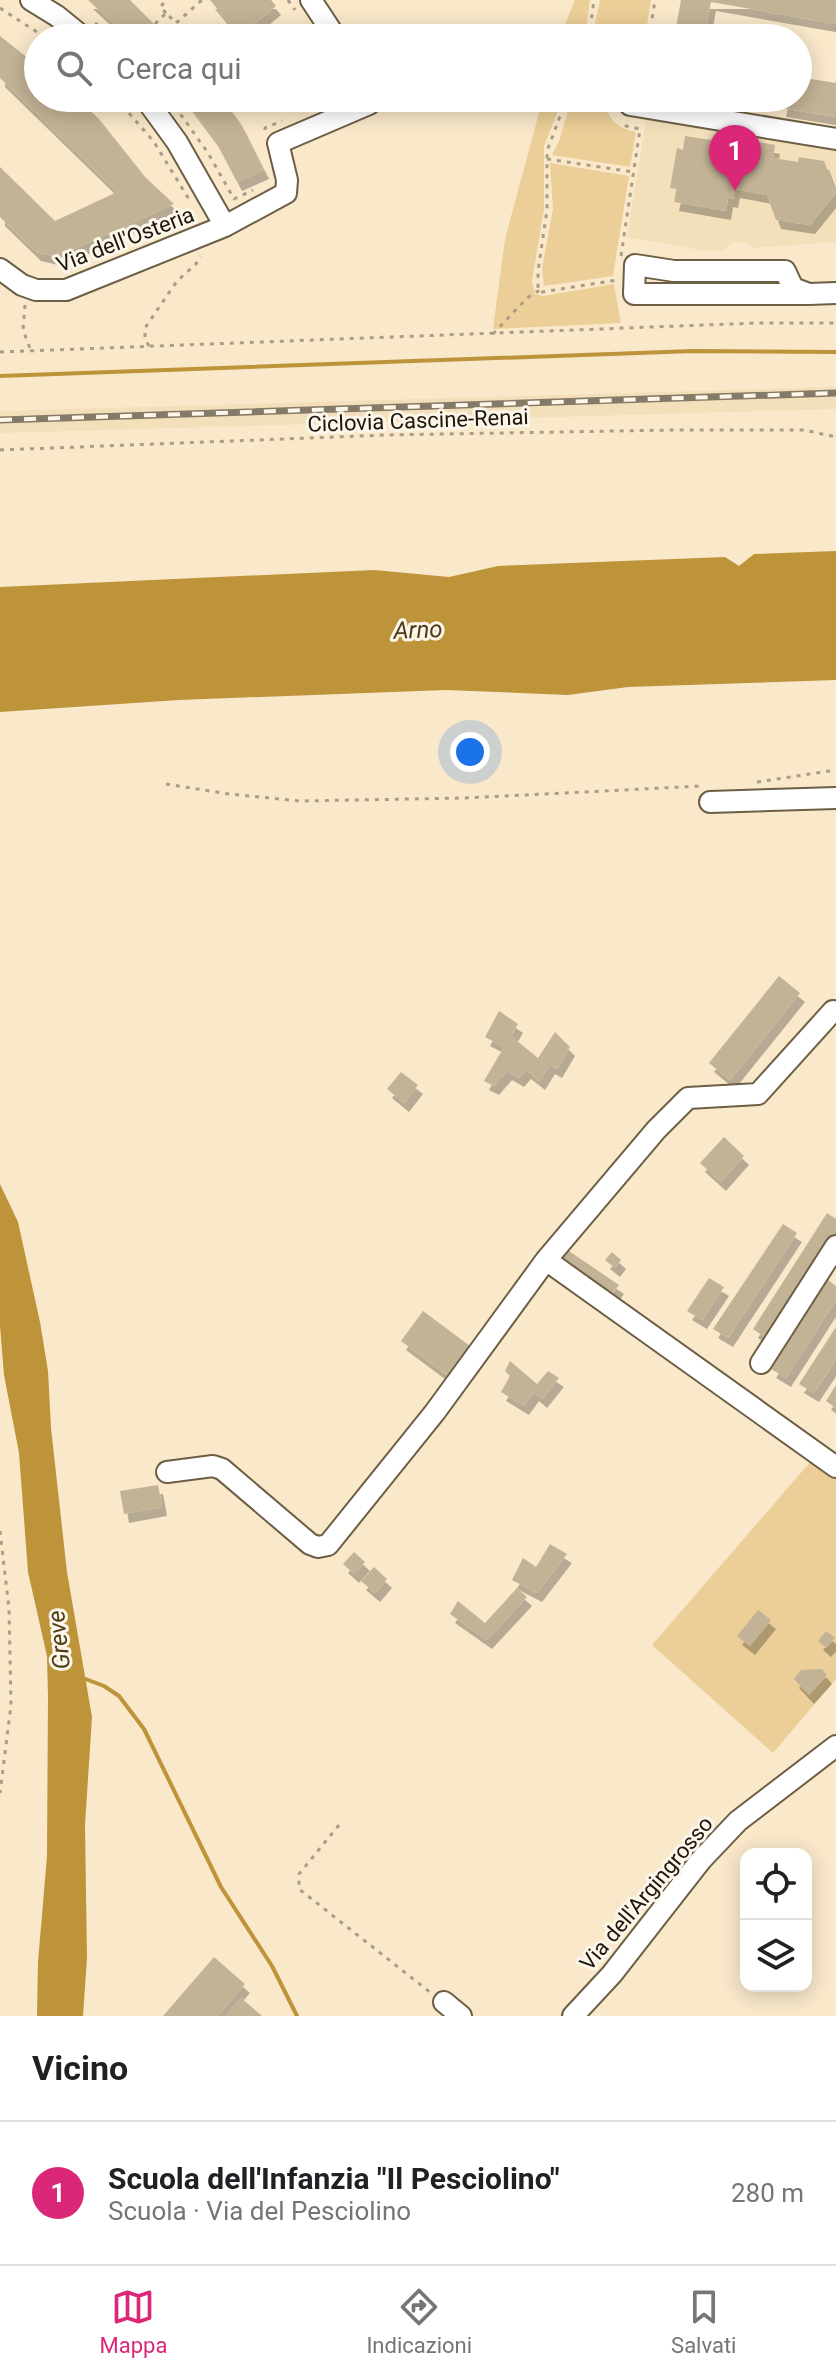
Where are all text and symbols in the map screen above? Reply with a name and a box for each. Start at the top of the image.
search box [24,24,812,112]
icon: search [52,46,96,90]
text: Cerca qui [116,51,242,86]
pin: 1 [709,125,761,191]
street label: Via dell'Osteria [53,202,198,277]
street label: Ciclovia Cascine-Renai [307,404,529,437]
water label: Arno [392,615,443,645]
your location [450,732,490,772]
water label: Greve [42,1609,76,1671]
street label: Via dell'Argingrosso [575,1811,718,1975]
map controls [740,1848,812,1992]
button: locate [740,1848,812,1920]
button: layers [740,1920,812,1992]
text: Vicino [32,2048,128,2088]
text: Scuola dell'Infanzia "Il Pesciolino" [108,2161,560,2196]
text: 1 [51,2178,65,2208]
text: 280 m [731,2178,804,2208]
text: Scuola · Via del Pesciolino [108,2196,411,2226]
tab: Mappa [100,2285,167,2358]
tab: Indicazioni [366,2285,472,2358]
tab: Salvati [671,2285,736,2358]

